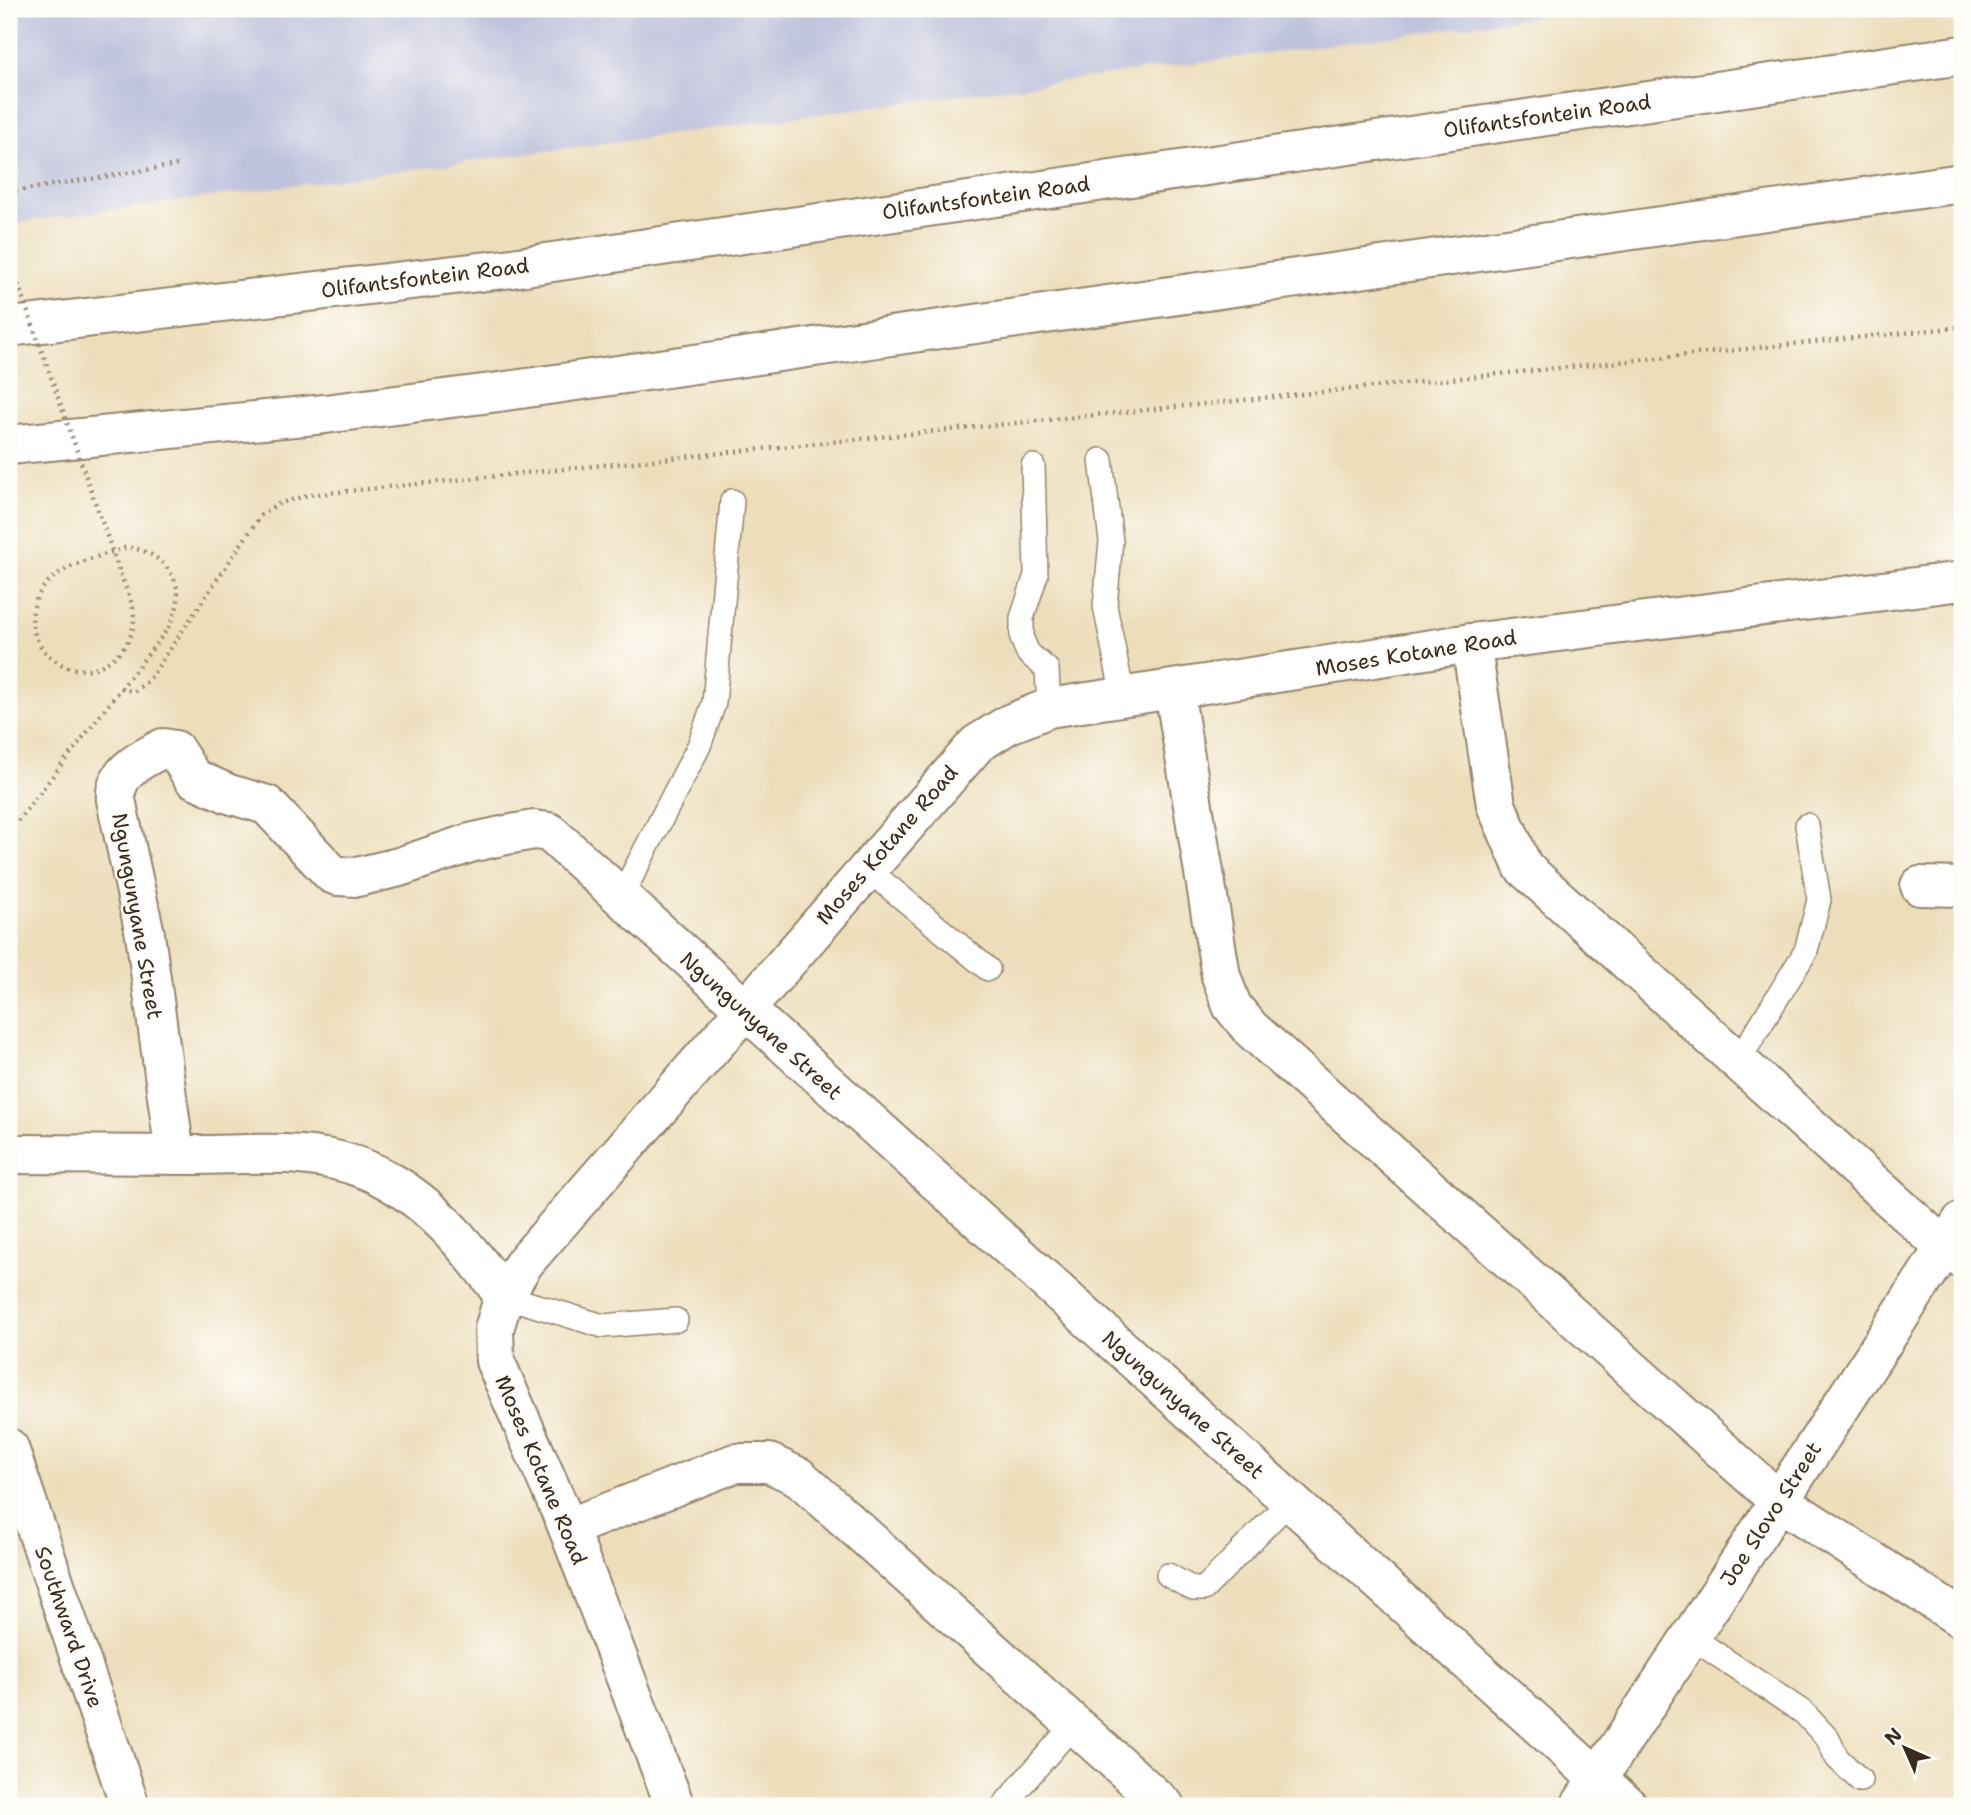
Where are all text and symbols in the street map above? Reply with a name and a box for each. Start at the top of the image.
street label: Olifantsfontein Road [1441,88,1653,144]
street label: Olifantsfontein Road [880,170,1092,226]
street label: Olifantsfontein Road [319,251,531,305]
street label: Moses Kotane Road [1313,623,1519,683]
street label: Moses Kotane Road [810,759,964,931]
street label: Ngungunyane Street [105,811,169,1021]
street label: Ngungunyane Street [674,946,848,1106]
street label: Ngungunyane Street [1096,1325,1270,1485]
street label: Moses Kotane Road [488,1371,594,1569]
street label: Joe Slovo Street [1714,1436,1828,1592]
street label: Southward Drive [28,1542,110,1712]
north arrow [1870,1714,1940,1784]
text: N [1879,1722,1907,1750]

